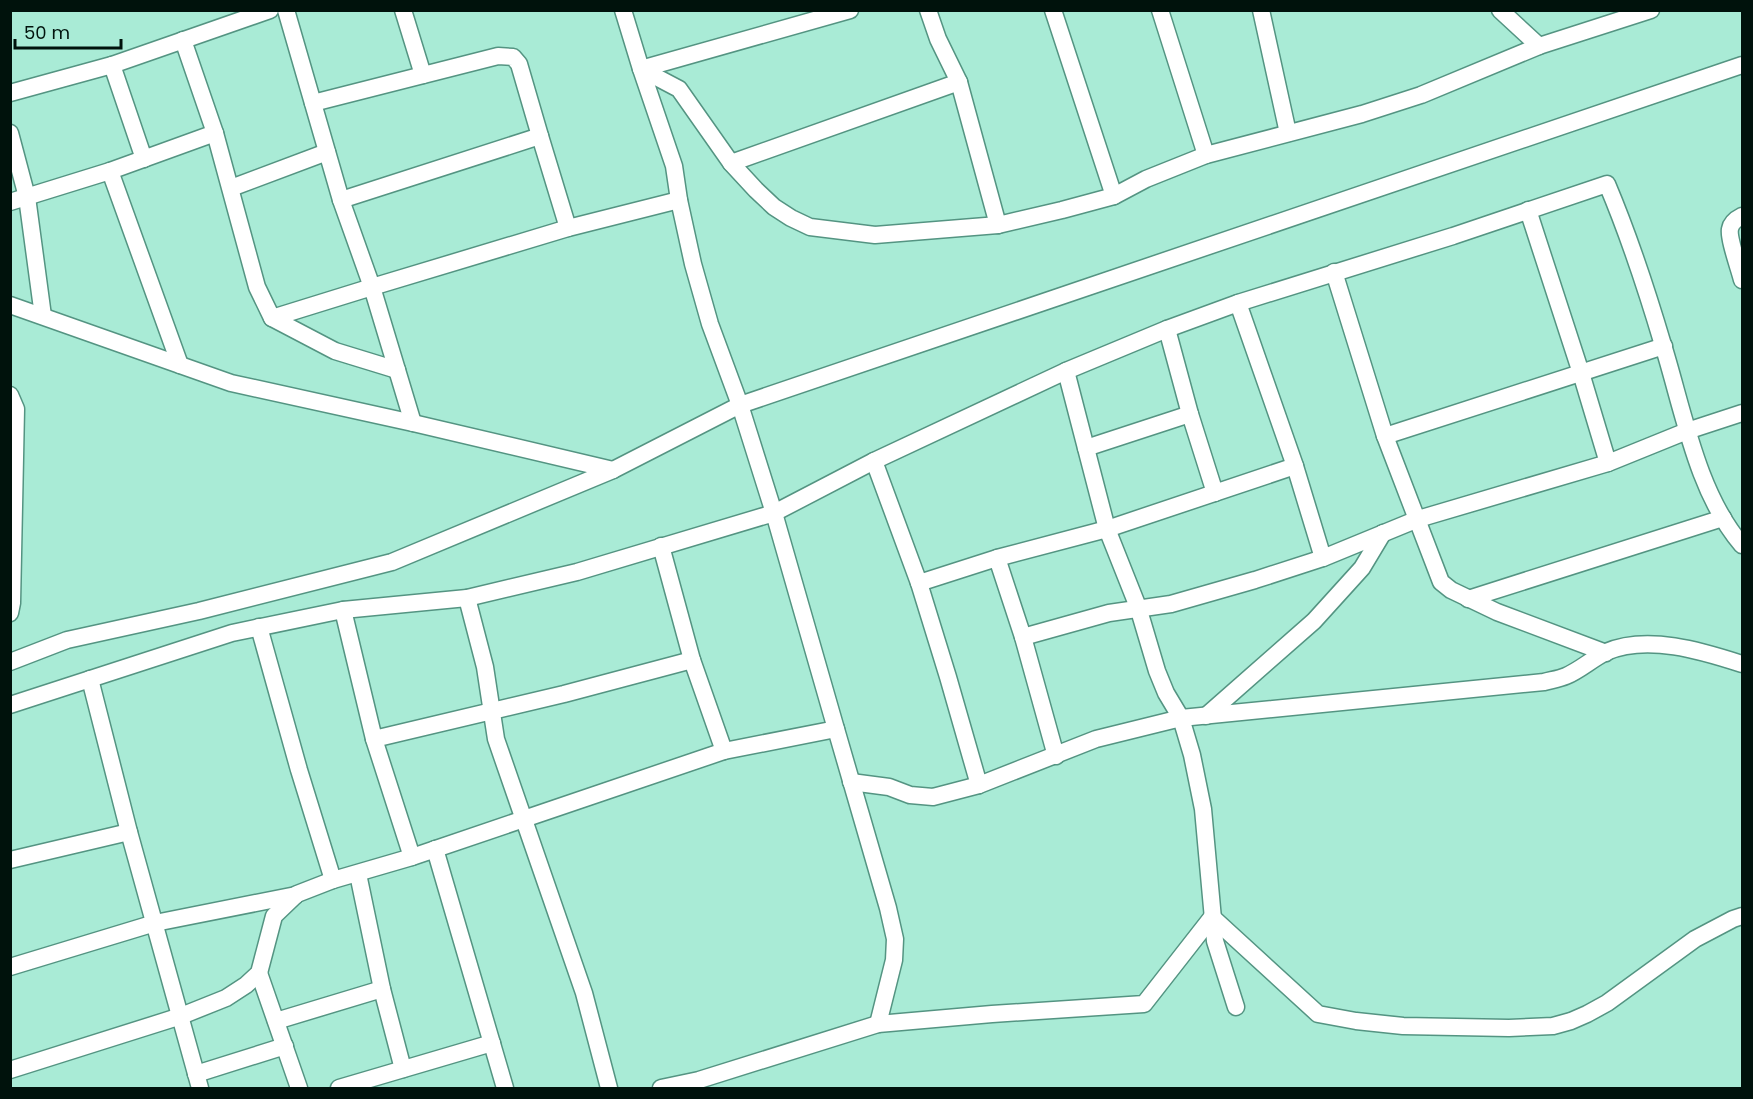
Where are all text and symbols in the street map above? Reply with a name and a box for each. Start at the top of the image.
scale bar [15,12,122,50]
text: 50 m [24,20,70,45]

